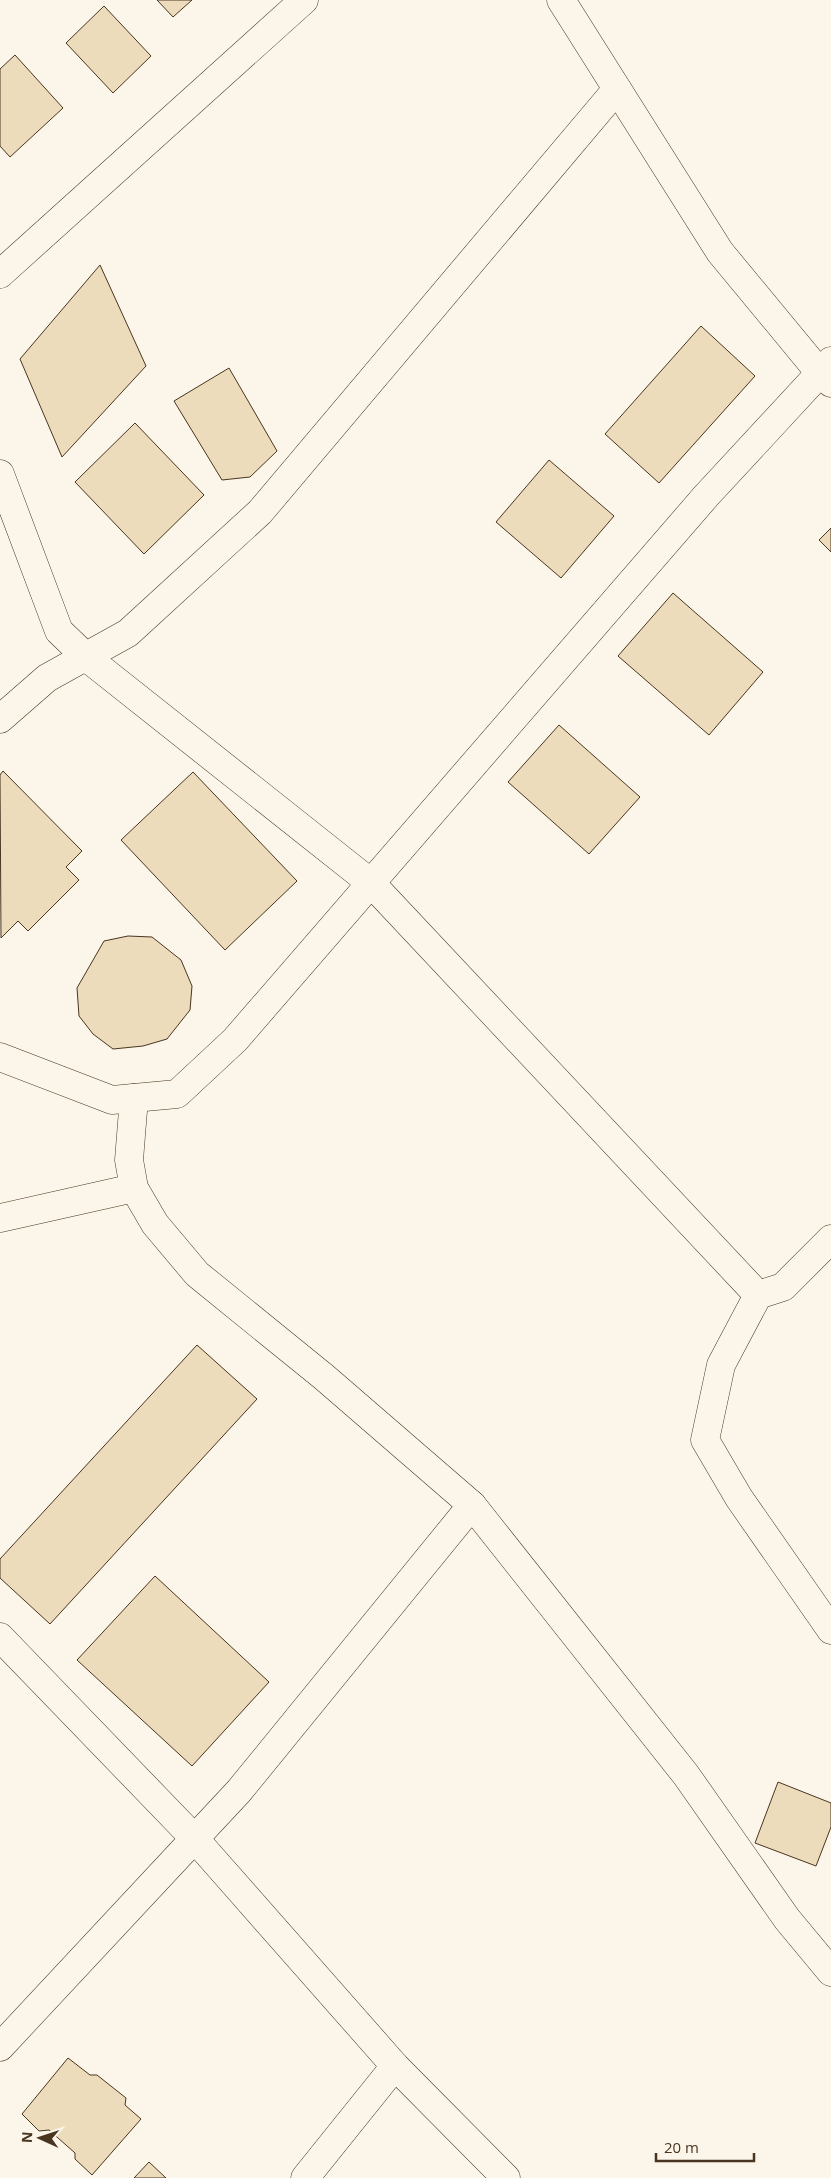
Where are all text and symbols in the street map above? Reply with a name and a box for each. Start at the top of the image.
north arrow [15,2113,65,2163]
scale bar [656,2130,754,2162]
text: N [17,2131,36,2143]
text: 20 m [664,2137,699,2157]

